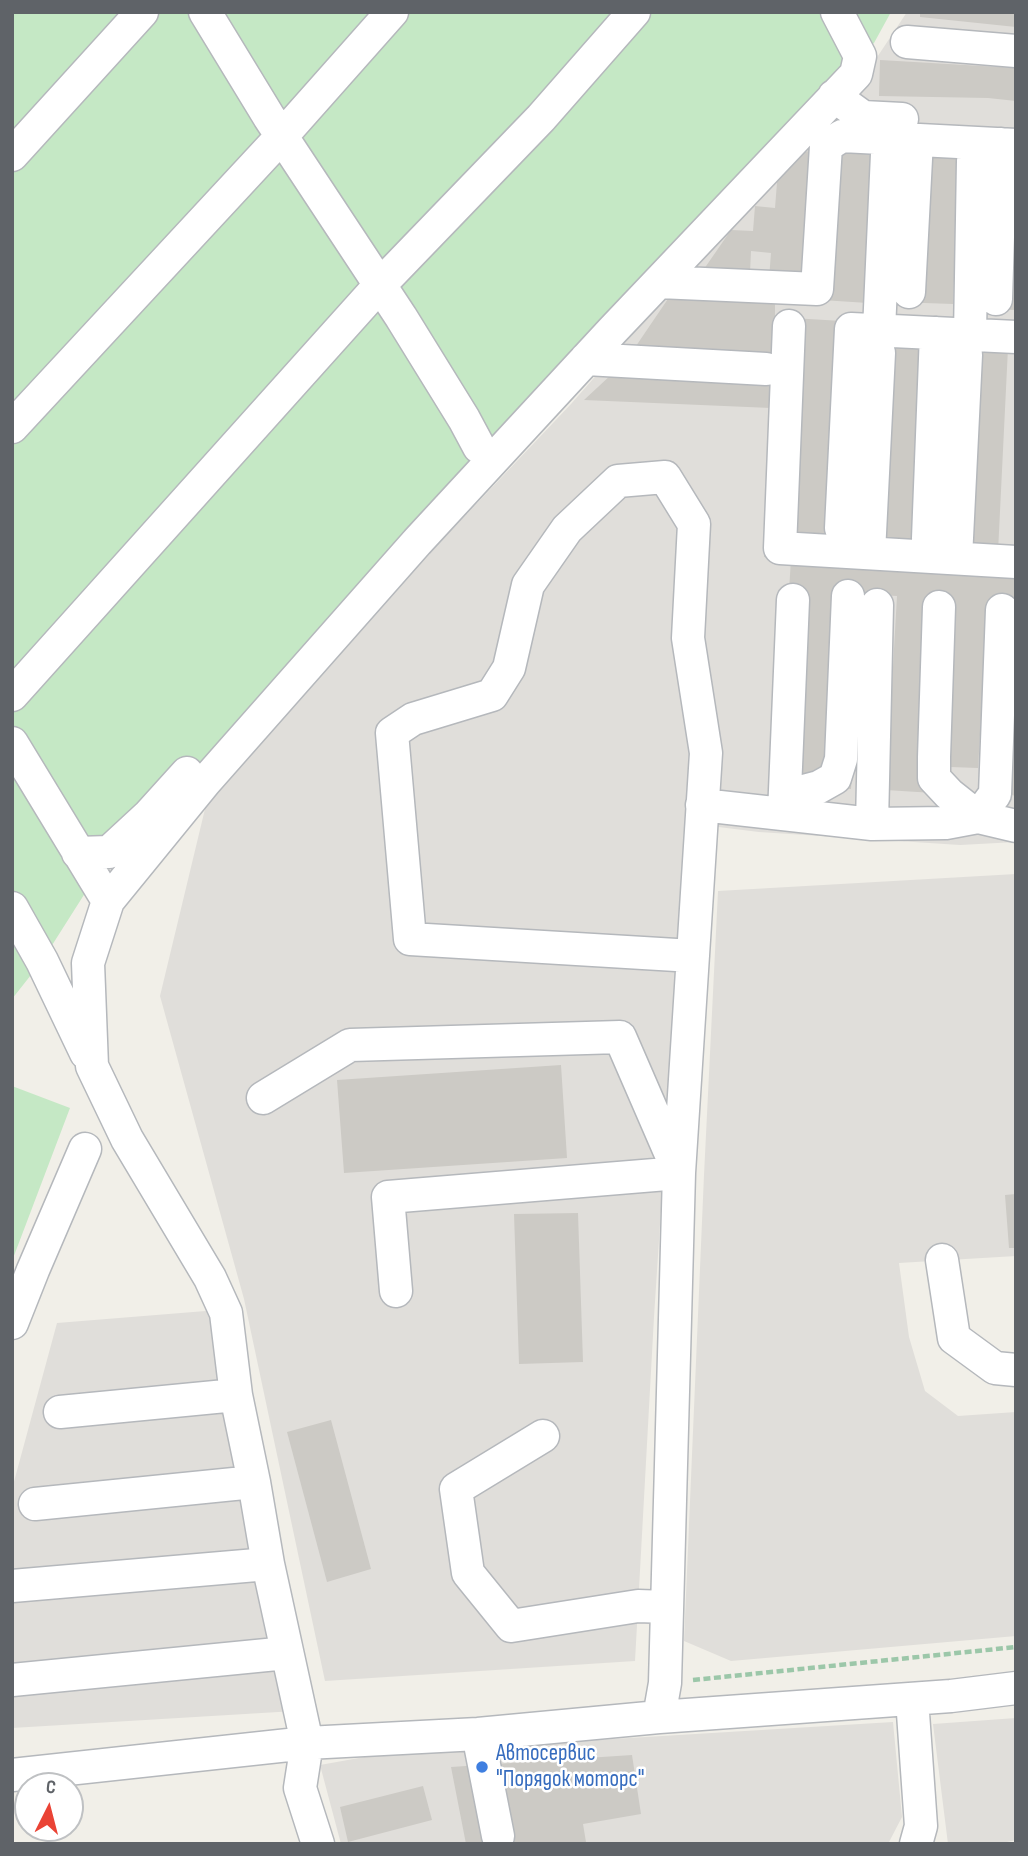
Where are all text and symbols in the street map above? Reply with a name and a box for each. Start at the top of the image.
place label: Автосервис "Порядок моторс" [496,1740,644,1794]
marker: Автосервис "Порядок моторс" [474,1759,490,1775]
north arrow [14,1772,84,1842]
text: С [45,1776,57,1800]

